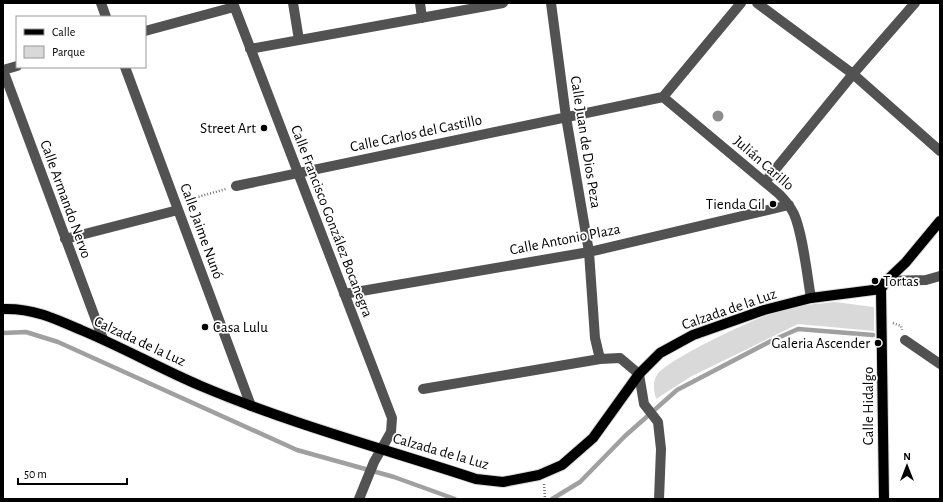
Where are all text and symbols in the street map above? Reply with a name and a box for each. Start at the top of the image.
legend [16,16,146,68]
text: Calle [52,26,75,38]
text: Parque [52,46,85,58]
street label: Calle Juan de Dios Peza [568,75,603,209]
street label: Calle Carlos del Castillo [349,112,483,155]
place label: Street Art [200,121,256,136]
marker: Street Art [259,123,269,133]
street label: Calle Francisco González Bocanegra [288,123,375,319]
street label: Julián Carillo [731,133,797,193]
street label: Calle Armando Nervo [37,138,94,260]
street label: Calle Jaime Nunó [177,181,226,281]
place label: Tienda Gil [706,197,765,212]
marker: Tienda Gil [768,199,778,209]
street label: Calle Antonio Plaza [509,221,622,258]
place label: Tortas [883,274,919,289]
marker: Tortas [870,276,880,286]
street label: Calzada de la Luz [680,286,778,333]
street label: Calzada de la Luz [92,314,188,369]
place label: Casa Lulu [213,320,268,335]
marker: Casa Lulu [200,322,210,332]
place label: Galeria Ascender [772,336,870,351]
marker: Galeria Ascender [873,338,883,348]
street label: Calle Hidalgo [861,367,876,445]
street label: Calzada de la Luz [391,431,491,472]
north arrow [887,446,927,486]
text: N [903,451,911,462]
scale bar [18,460,127,486]
text: 50 m [24,468,47,480]

